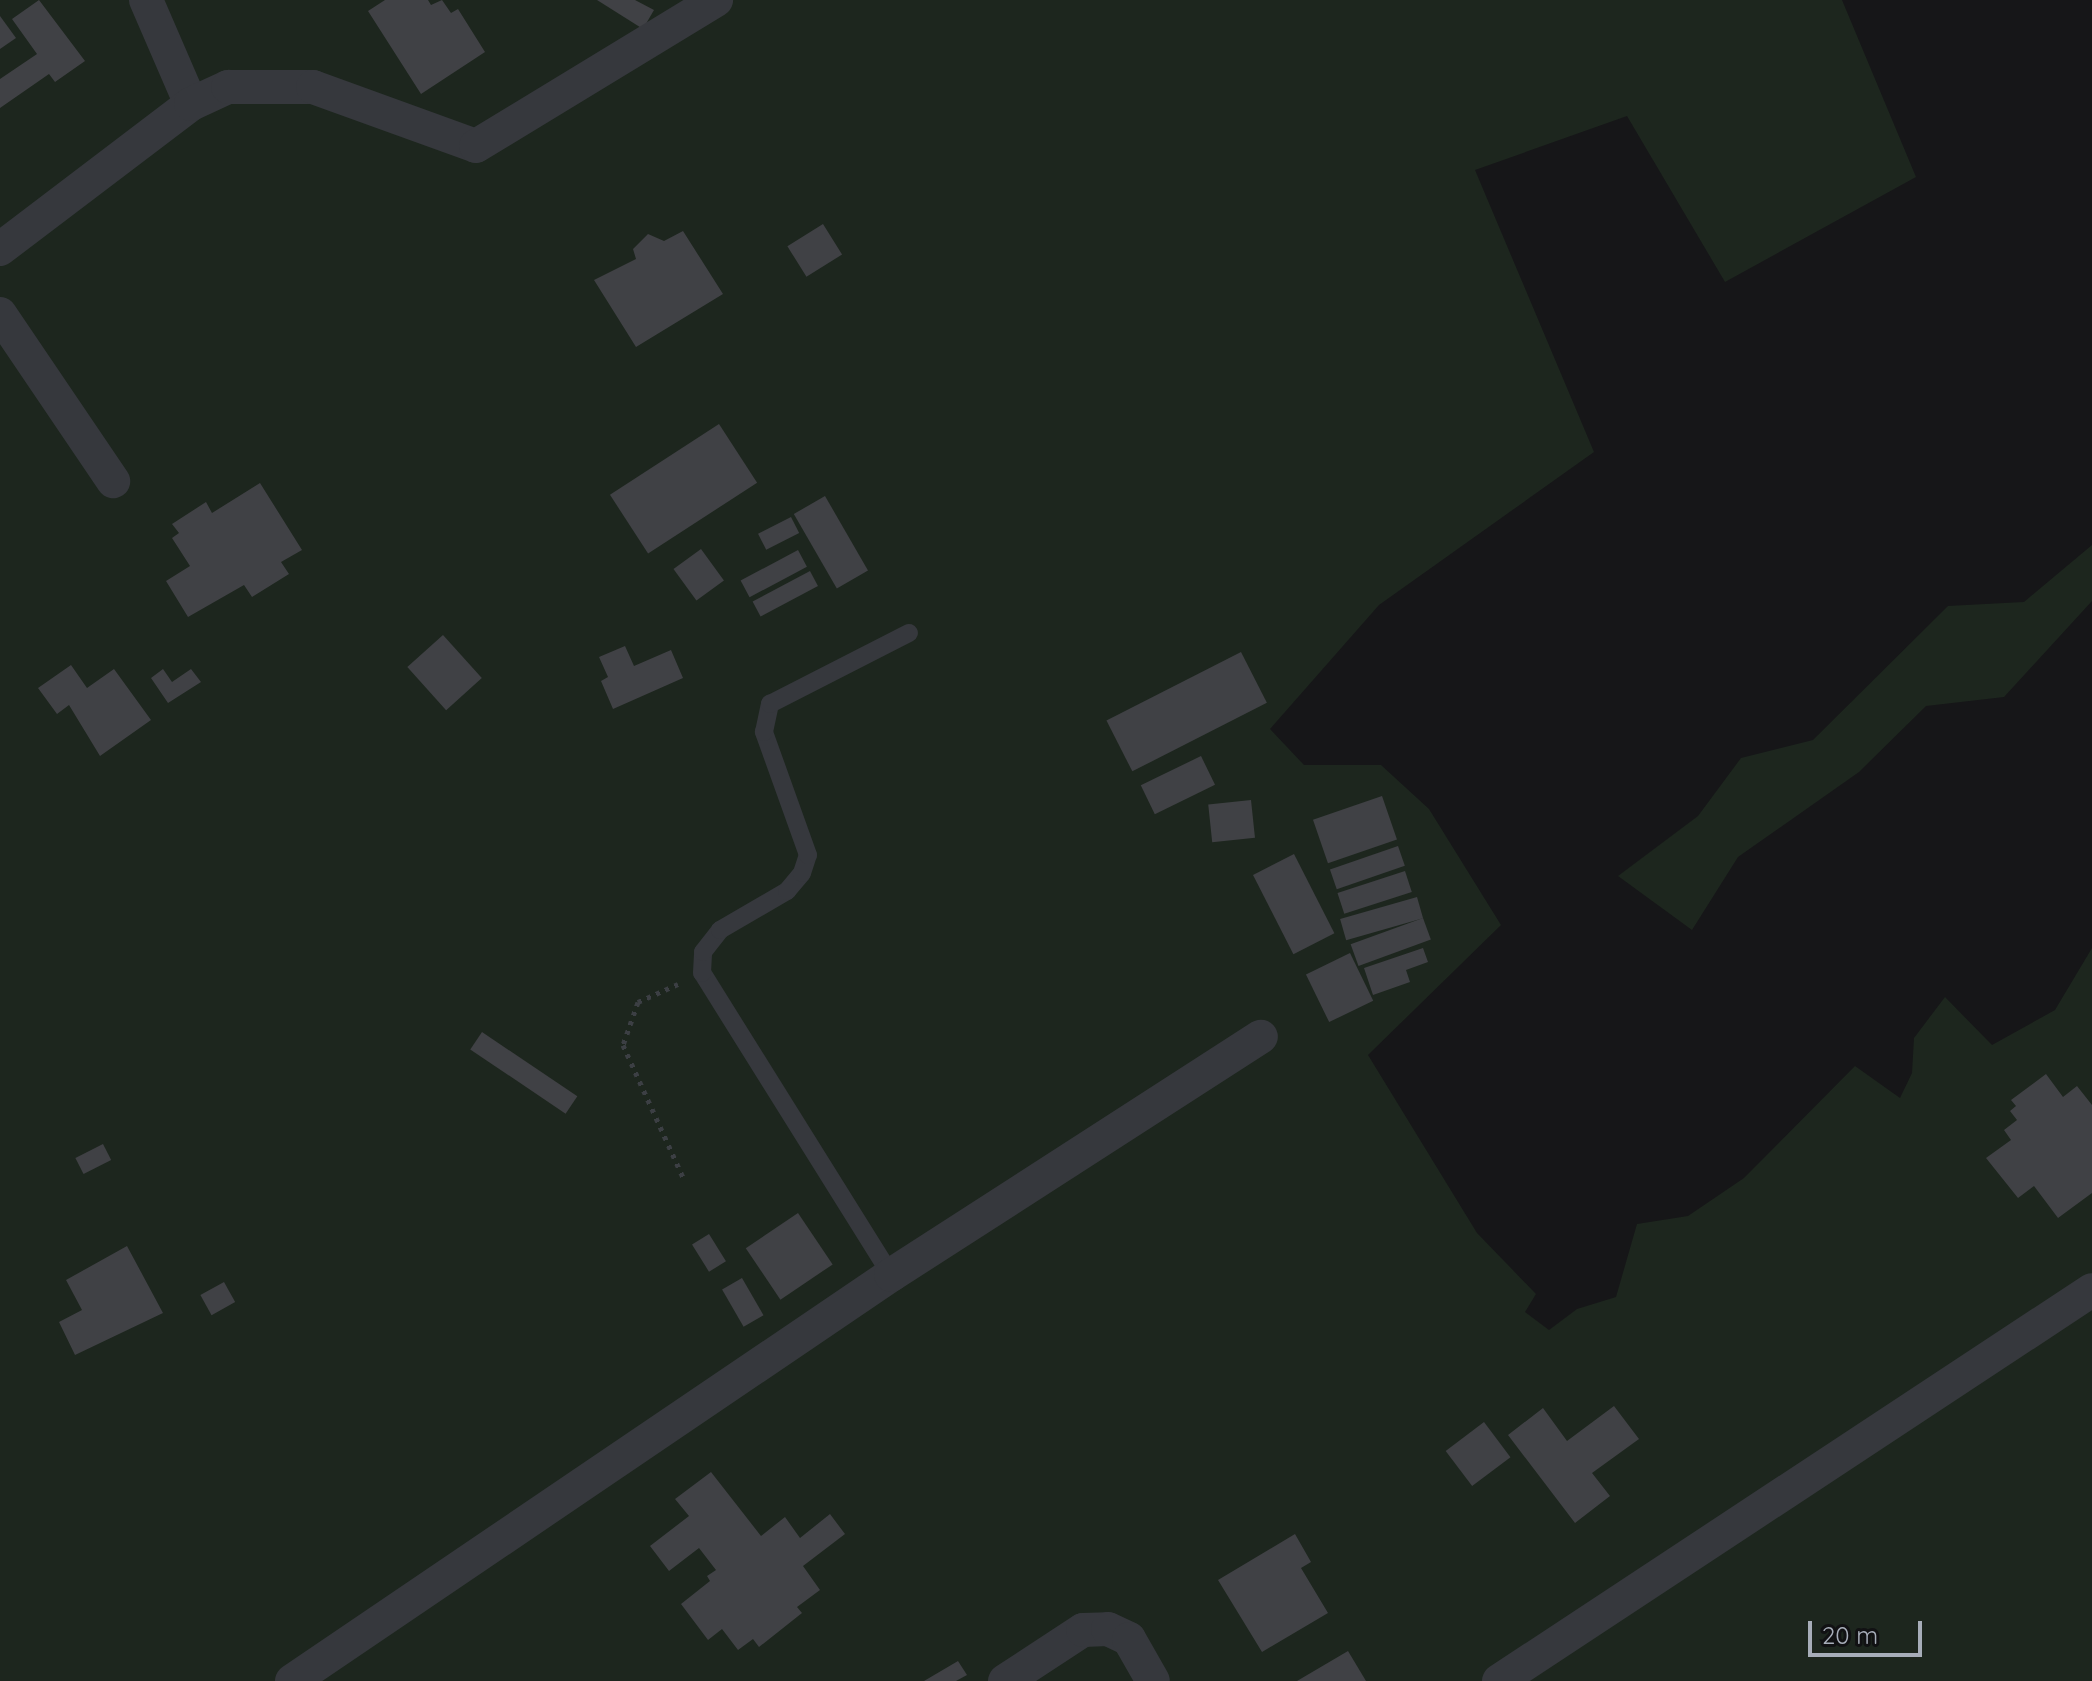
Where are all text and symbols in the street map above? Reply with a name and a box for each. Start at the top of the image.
scale bar [1812,1605,1926,1655]
text: 20 m [1822,1620,1878,1650]

